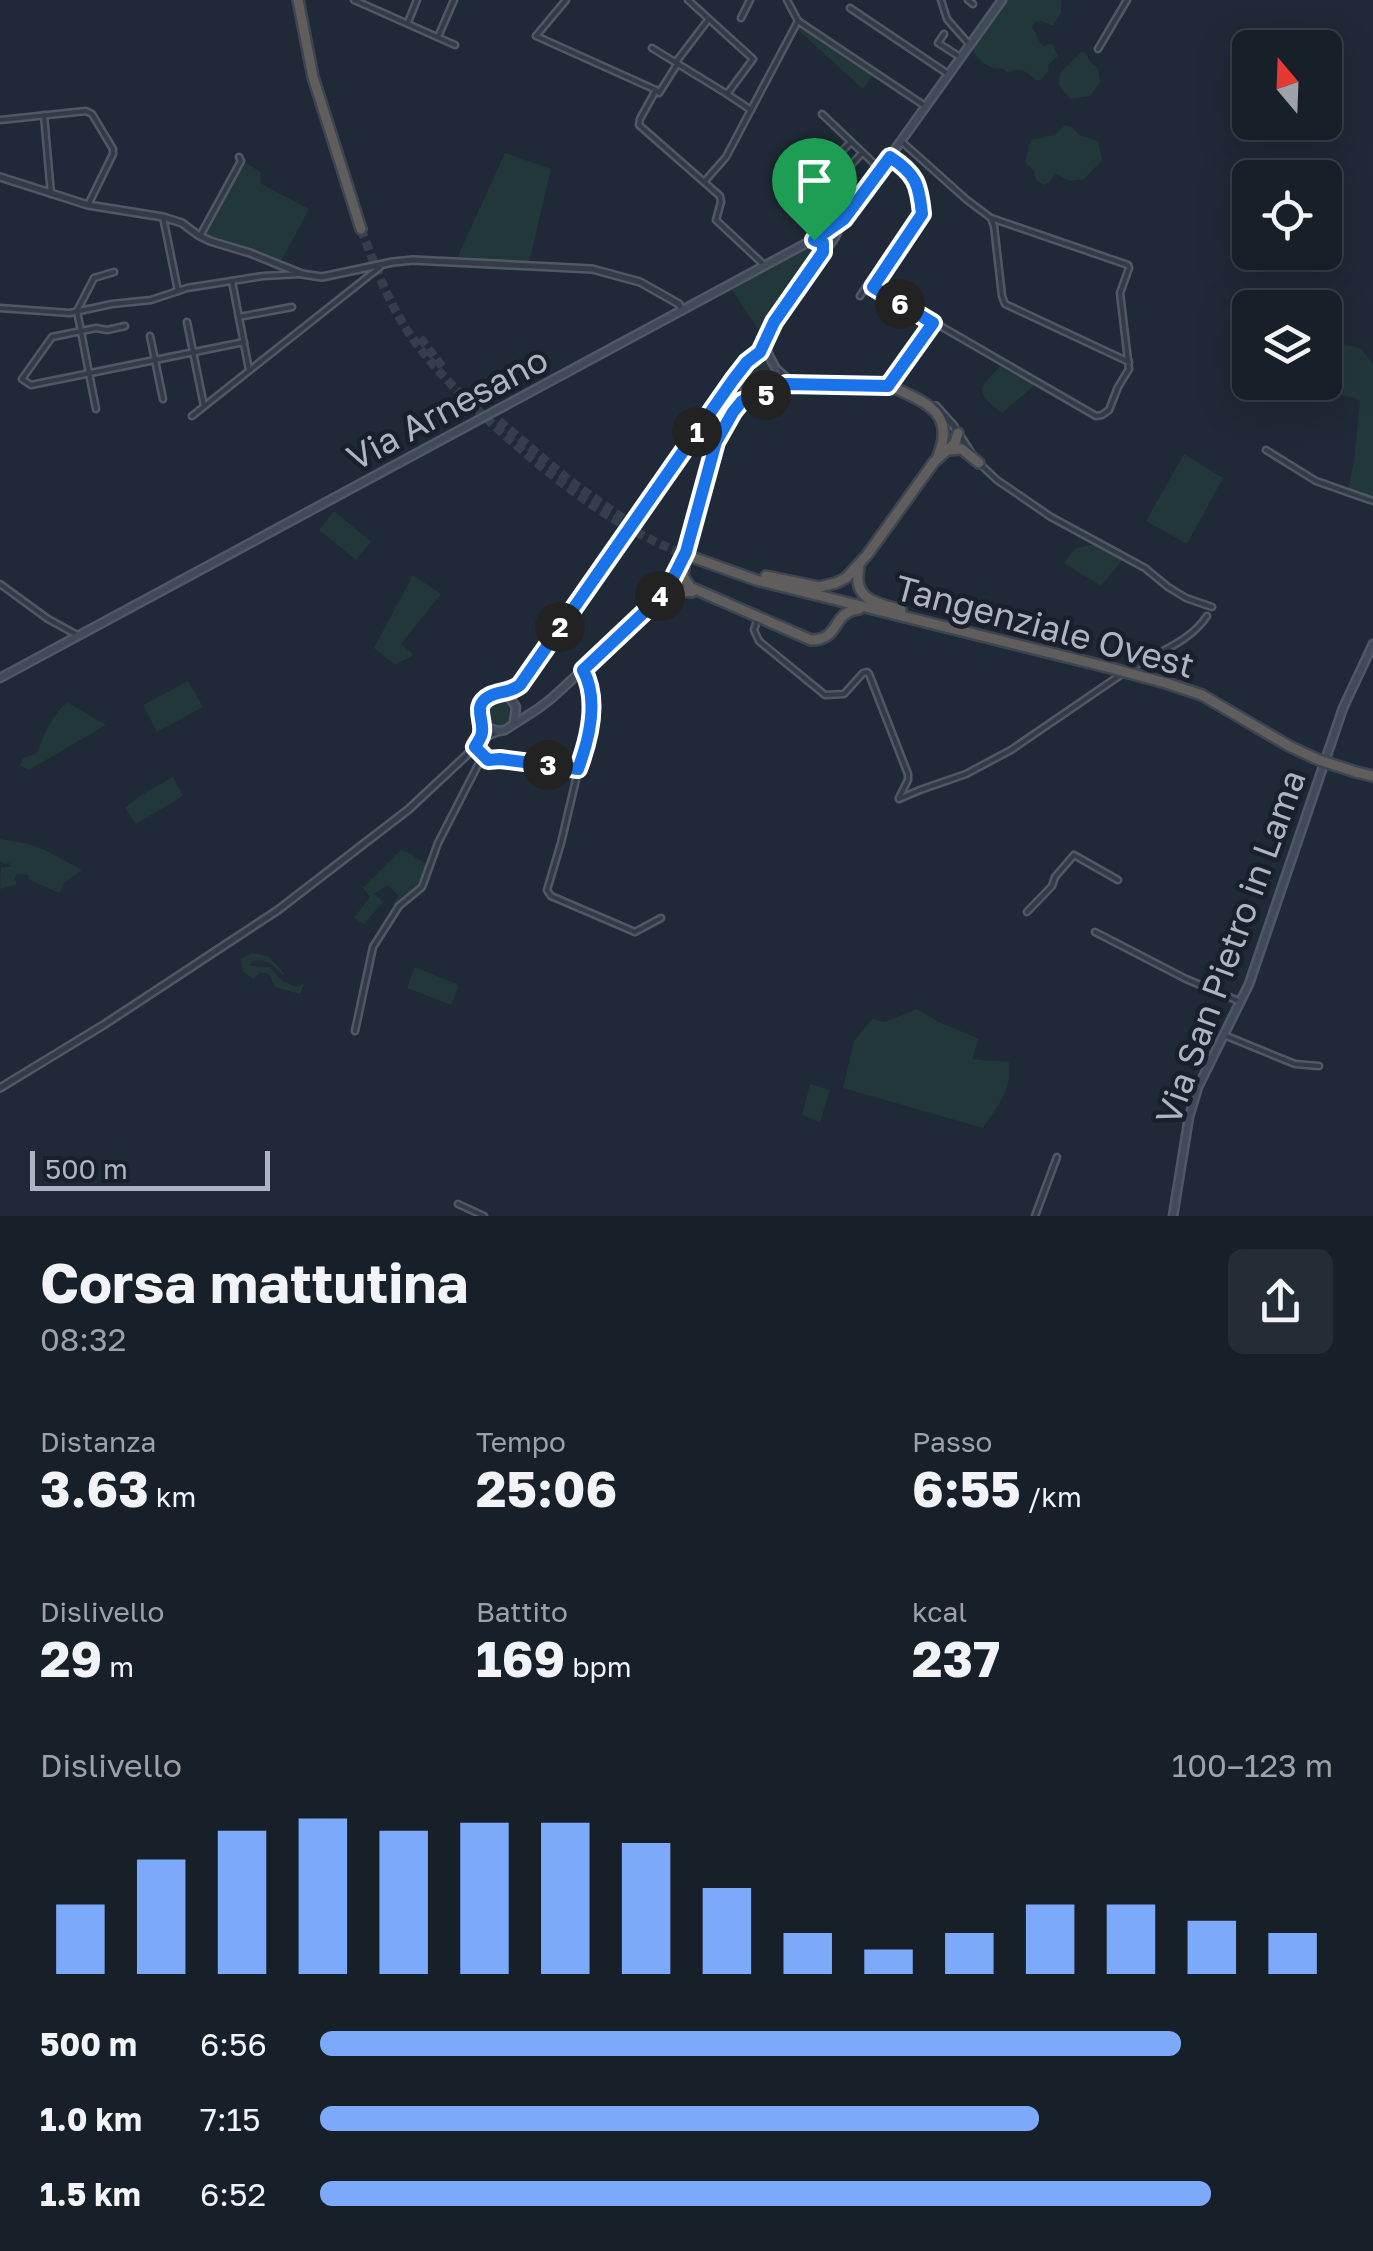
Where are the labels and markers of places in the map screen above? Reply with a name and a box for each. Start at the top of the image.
pin [772,138,857,241]
pin: 6 [875,279,925,329]
pin: 5 [741,370,791,420]
pin: 1 [672,407,722,457]
pin: 4 [635,571,685,621]
pin: 2 [535,602,585,652]
pin: 3 [523,740,573,790]

